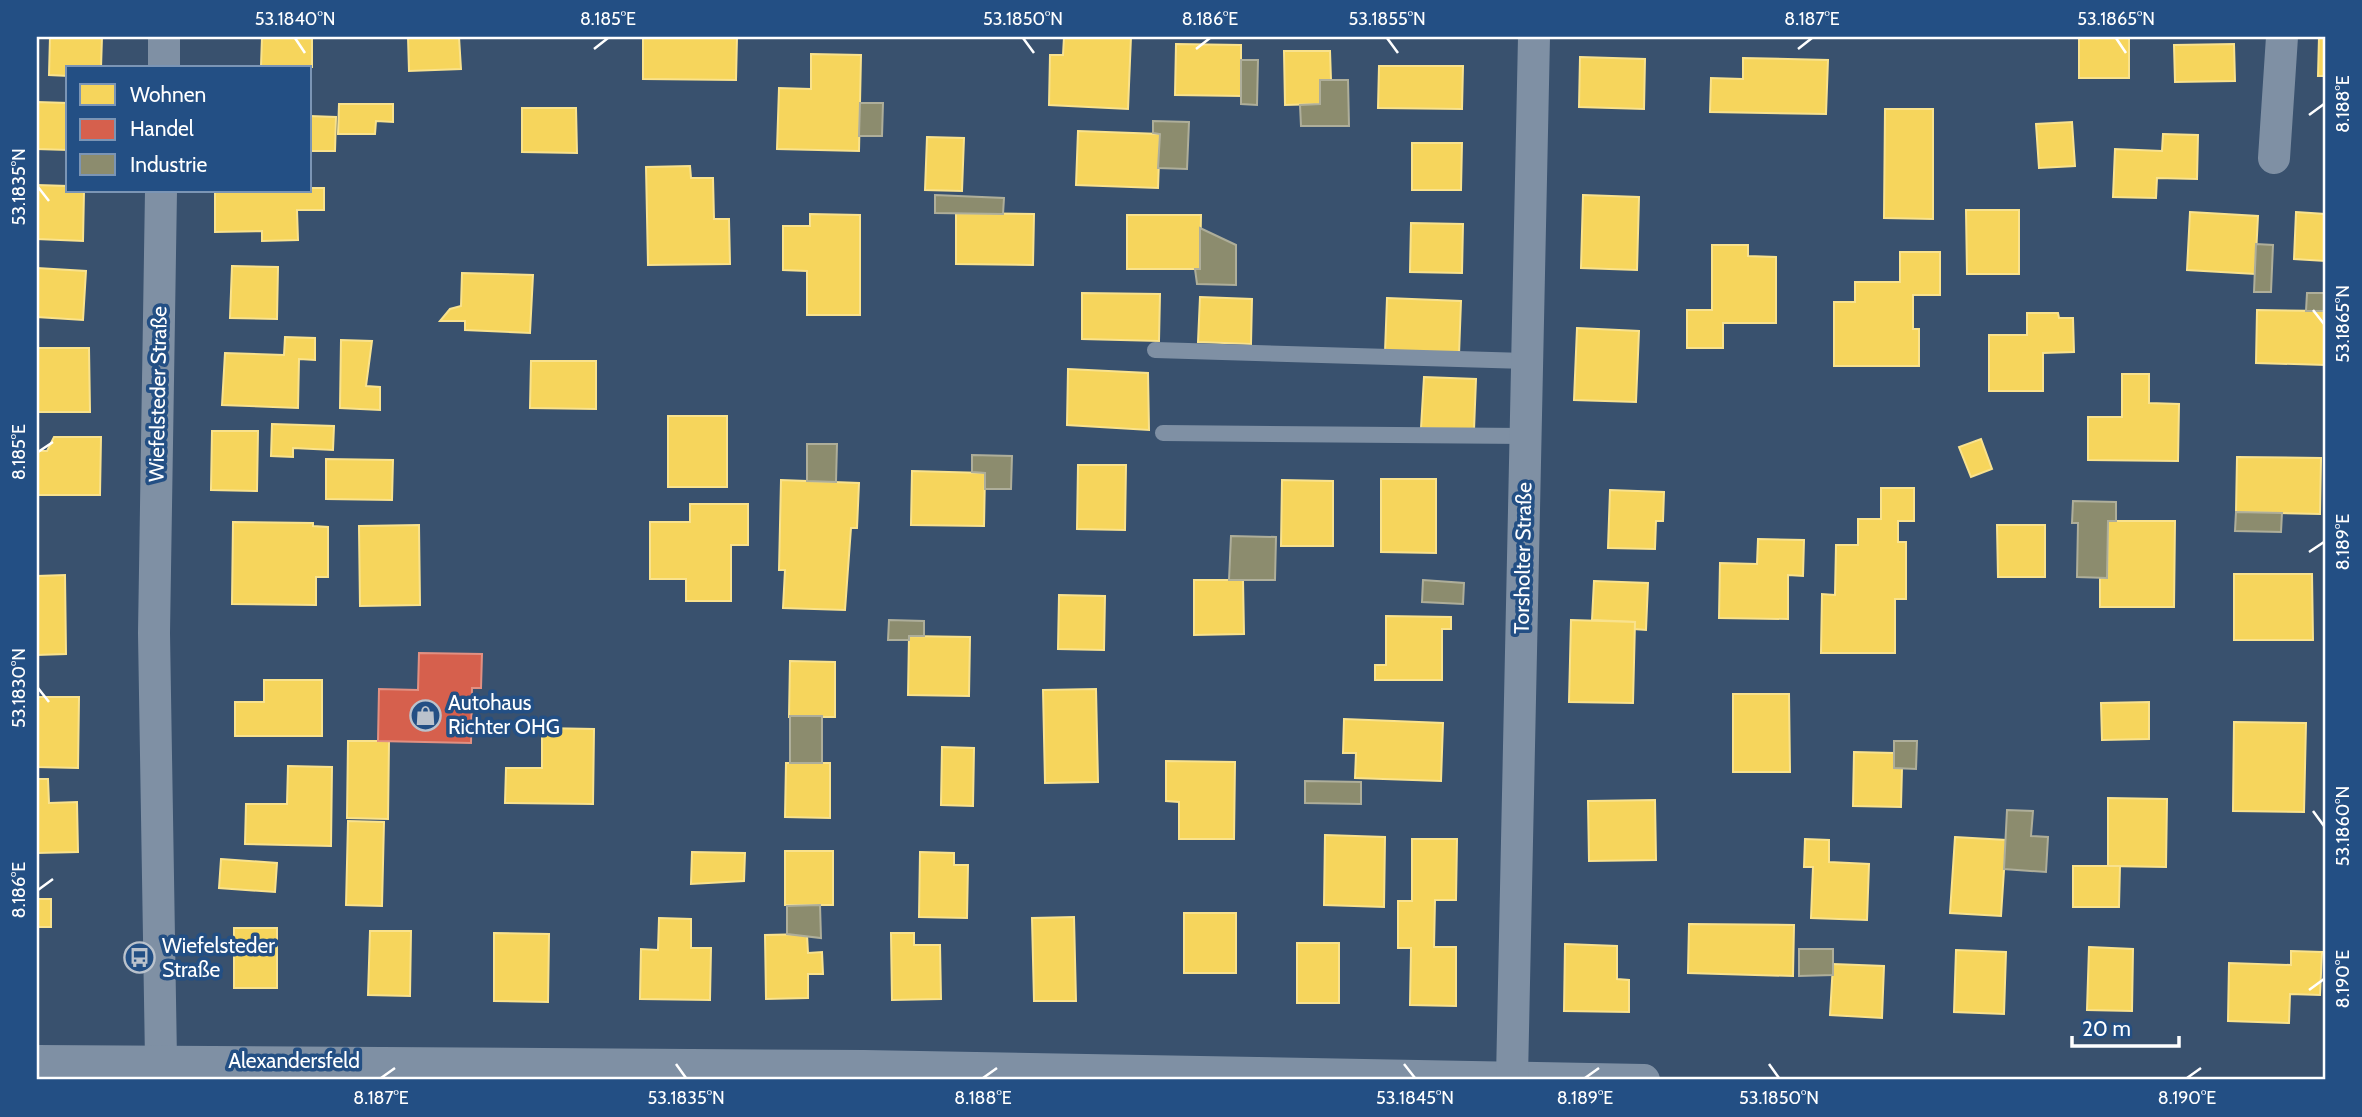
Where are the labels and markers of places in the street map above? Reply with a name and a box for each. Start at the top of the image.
place label: Autohaus Richter OHG [448,690,560,739]
shop icon: Autohaus Richter OHG [408,698,442,732]
place label: Wiefelsteder Straße [162,933,275,982]
bus stop icon: Wiefelsteder Straße [122,941,156,975]

